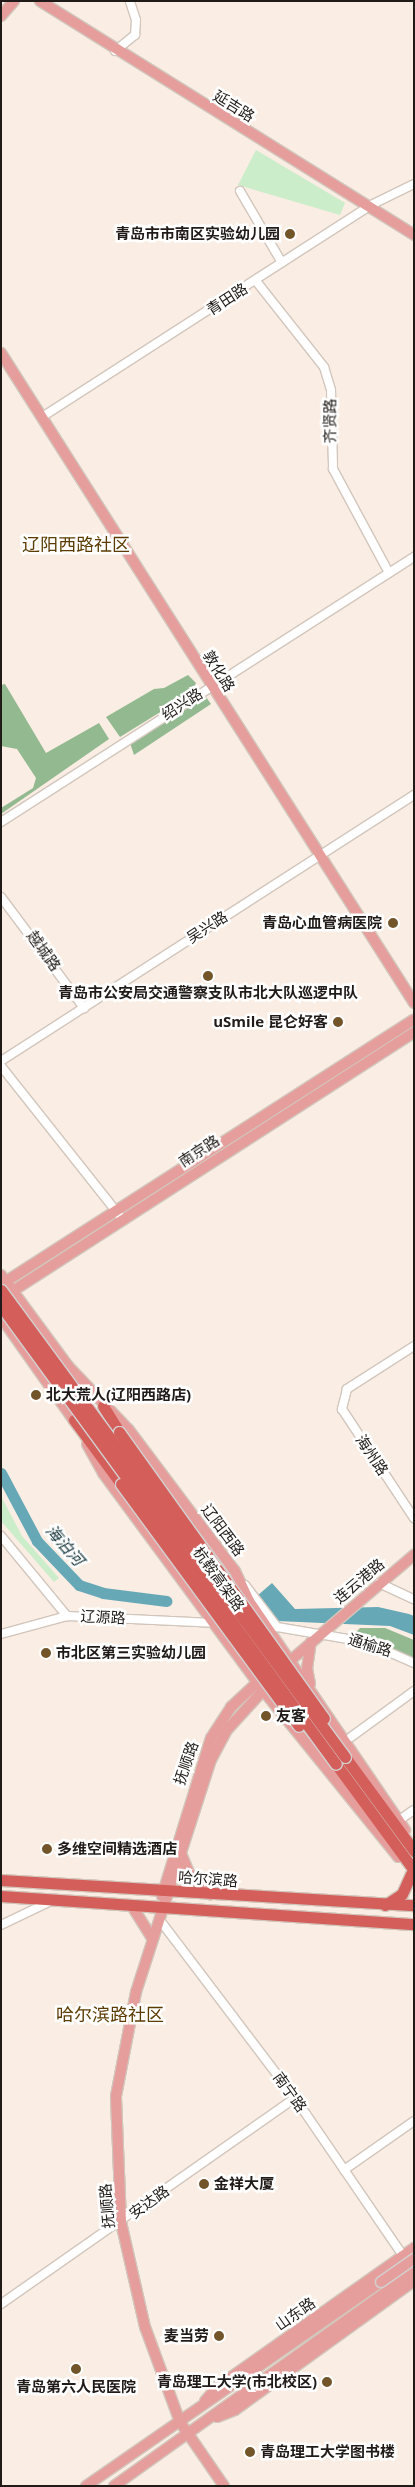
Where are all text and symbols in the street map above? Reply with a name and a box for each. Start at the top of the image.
street label: 延吉路 [210,86,258,126]
place label: 青岛市市南区实验幼儿园 [115,225,280,243]
marker: 青岛市市南区实验幼儿园 [284,228,296,240]
street label: 青田路 [203,279,251,319]
street label: 齐贤路 [321,399,339,443]
district label: 辽阳西路社区 [22,533,130,555]
street label: 敦化路 [199,647,239,695]
street label: 绍兴路 [158,684,206,724]
street label: 吴兴路 [183,907,231,947]
place label: 青岛心血管病医院 [262,914,382,932]
marker: 青岛心血管病医院 [386,916,400,930]
street label: 越城路 [23,928,65,974]
marker: 青岛市公安局交通警察支队市北大队巡逻中队 [202,970,214,982]
place label: 青岛市公安局交通警察支队市北大队巡逻中队 [58,984,358,1002]
place label: uSmile 昆仑好客 [213,1013,328,1031]
marker: uSmile 昆仑好客 [332,1016,344,1028]
street label: 南京路 [175,1131,223,1171]
place label: 北大荒人(辽阳西路店) [46,1386,191,1404]
marker: 北大荒人(辽阳西路店) [30,1389,42,1401]
street label: 海州路 [352,1431,392,1479]
street label: 辽阳西路 [198,1501,248,1559]
water label: 海泊河 [42,1521,88,1569]
street label: 杭鞍高架路 [190,1543,248,1615]
street label: 连云港路 [330,1555,388,1607]
street label: 辽源路 [80,1607,126,1627]
street label: 通榆路 [346,1630,394,1660]
place label: 市北区第三实验幼儿园 [56,1644,206,1662]
marker: 市北区第三实验幼儿园 [40,1647,52,1659]
place label: 友客 [276,1707,306,1725]
marker: 友客 [260,1710,272,1722]
street label: 抚顺路 [170,1739,202,1787]
place label: 多维空间精选酒店 [57,1840,177,1858]
marker: 多维空间精选酒店 [41,1843,53,1855]
street label: 哈尔滨路 [177,1868,239,1890]
district label: 哈尔滨路社区 [56,2003,164,2025]
street label: 南宁路 [269,2069,311,2115]
place label: 金祥大厦 [214,2175,274,2193]
marker: 金祥大厦 [198,2178,210,2190]
street label: 安达路 [126,2181,172,2223]
street label: 抚顺路 [96,2183,118,2229]
street label: 山东路 [271,2294,319,2334]
place label: 麦当劳 [164,2327,209,2345]
marker: 麦当劳 [213,2330,225,2342]
marker: 青岛第六人民医院 [69,2362,83,2376]
place label: 青岛理工大学(市北校区) [157,2373,317,2391]
marker: 青岛理工大学(市北校区) [321,2376,333,2388]
place label: 青岛第六人民医院 [16,2378,136,2396]
place label: 青岛理工大学图书楼 [260,2443,395,2461]
marker: 青岛理工大学图书楼 [244,2446,256,2458]

